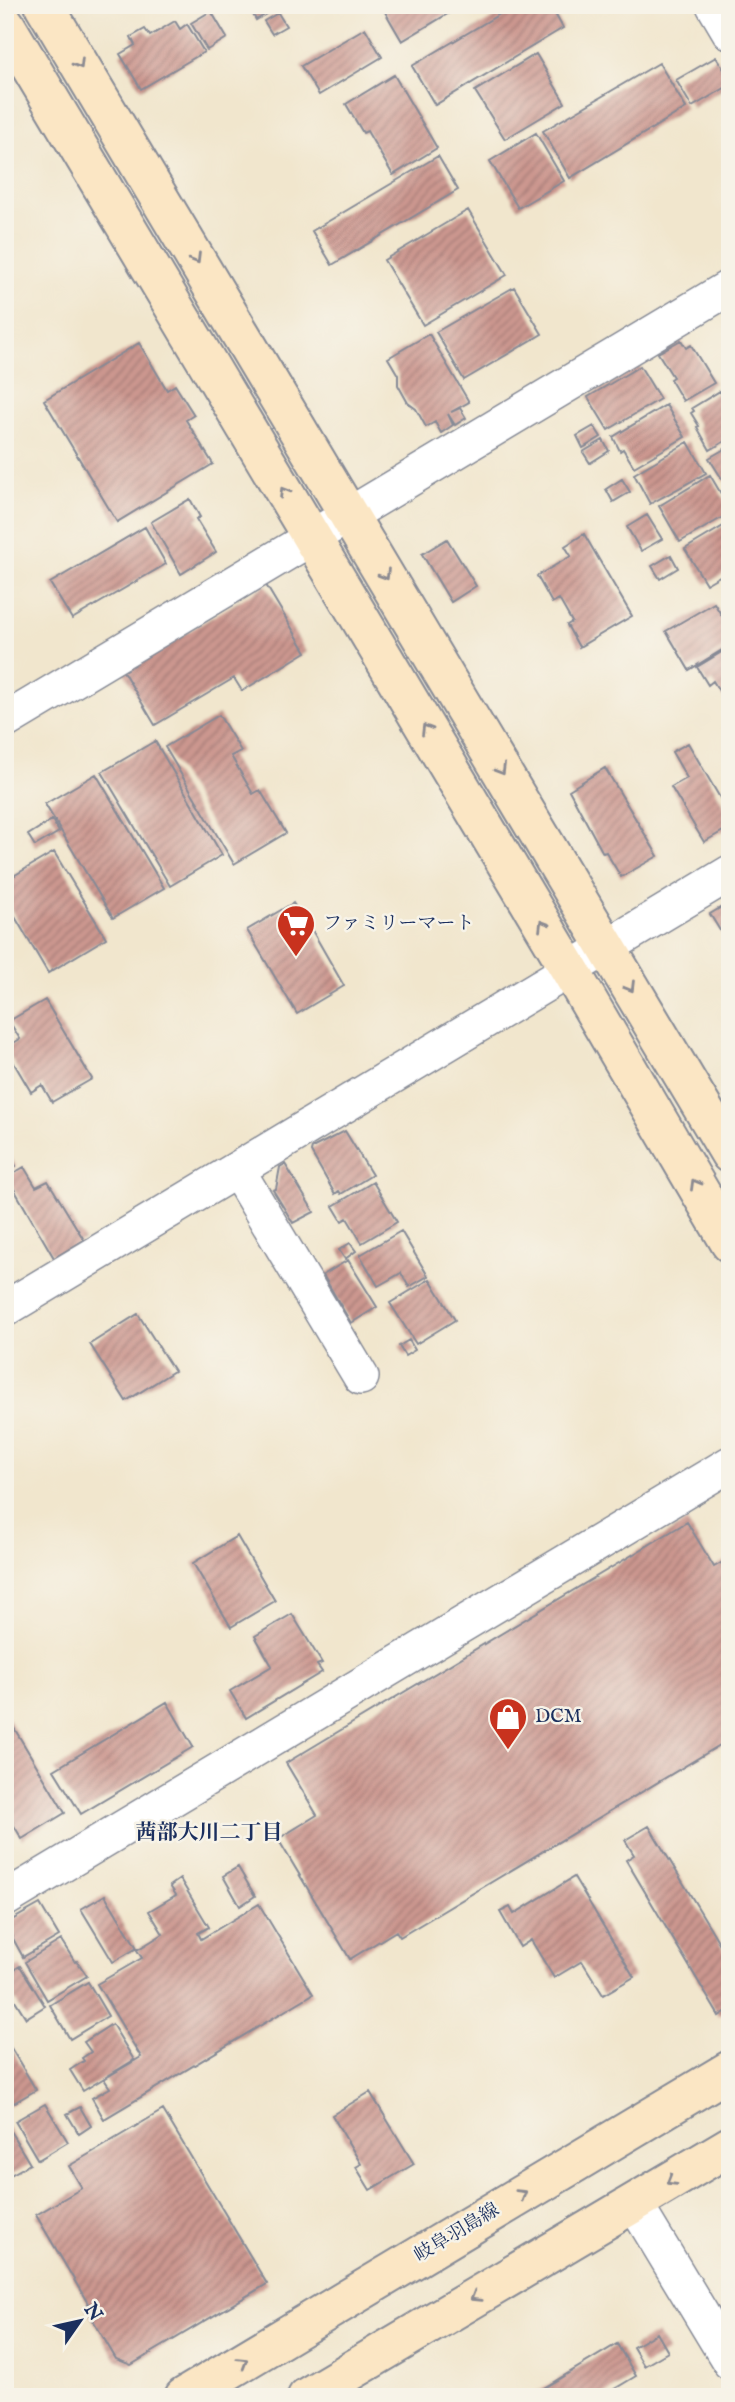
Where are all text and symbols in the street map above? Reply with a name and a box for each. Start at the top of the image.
one-way arrow [71,56,84,69]
one-way arrow [188,252,201,265]
one-way arrow [279,487,292,500]
one-way arrow [376,567,389,580]
one-way arrow [421,724,434,737]
one-way arrow [493,763,506,776]
supermarket icon: ファミリーマート [275,903,317,958]
place label: ファミリーマート [323,912,475,936]
one-way arrow [538,919,551,932]
one-way arrow [622,979,635,992]
one-way arrow [690,1179,703,1191]
shop icon: DCM [487,1696,529,1751]
place label: DCM [535,1705,582,1729]
district label: 茜部大川二丁目 [136,1820,283,1847]
one-way arrow [666,2173,679,2186]
one-way arrow [514,2189,527,2202]
street label: 岐阜羽島線 [410,2198,504,2268]
north arrow [46,2286,116,2356]
one-way arrow [470,2289,483,2302]
text: N [77,2298,107,2327]
one-way arrow [235,2357,248,2370]

